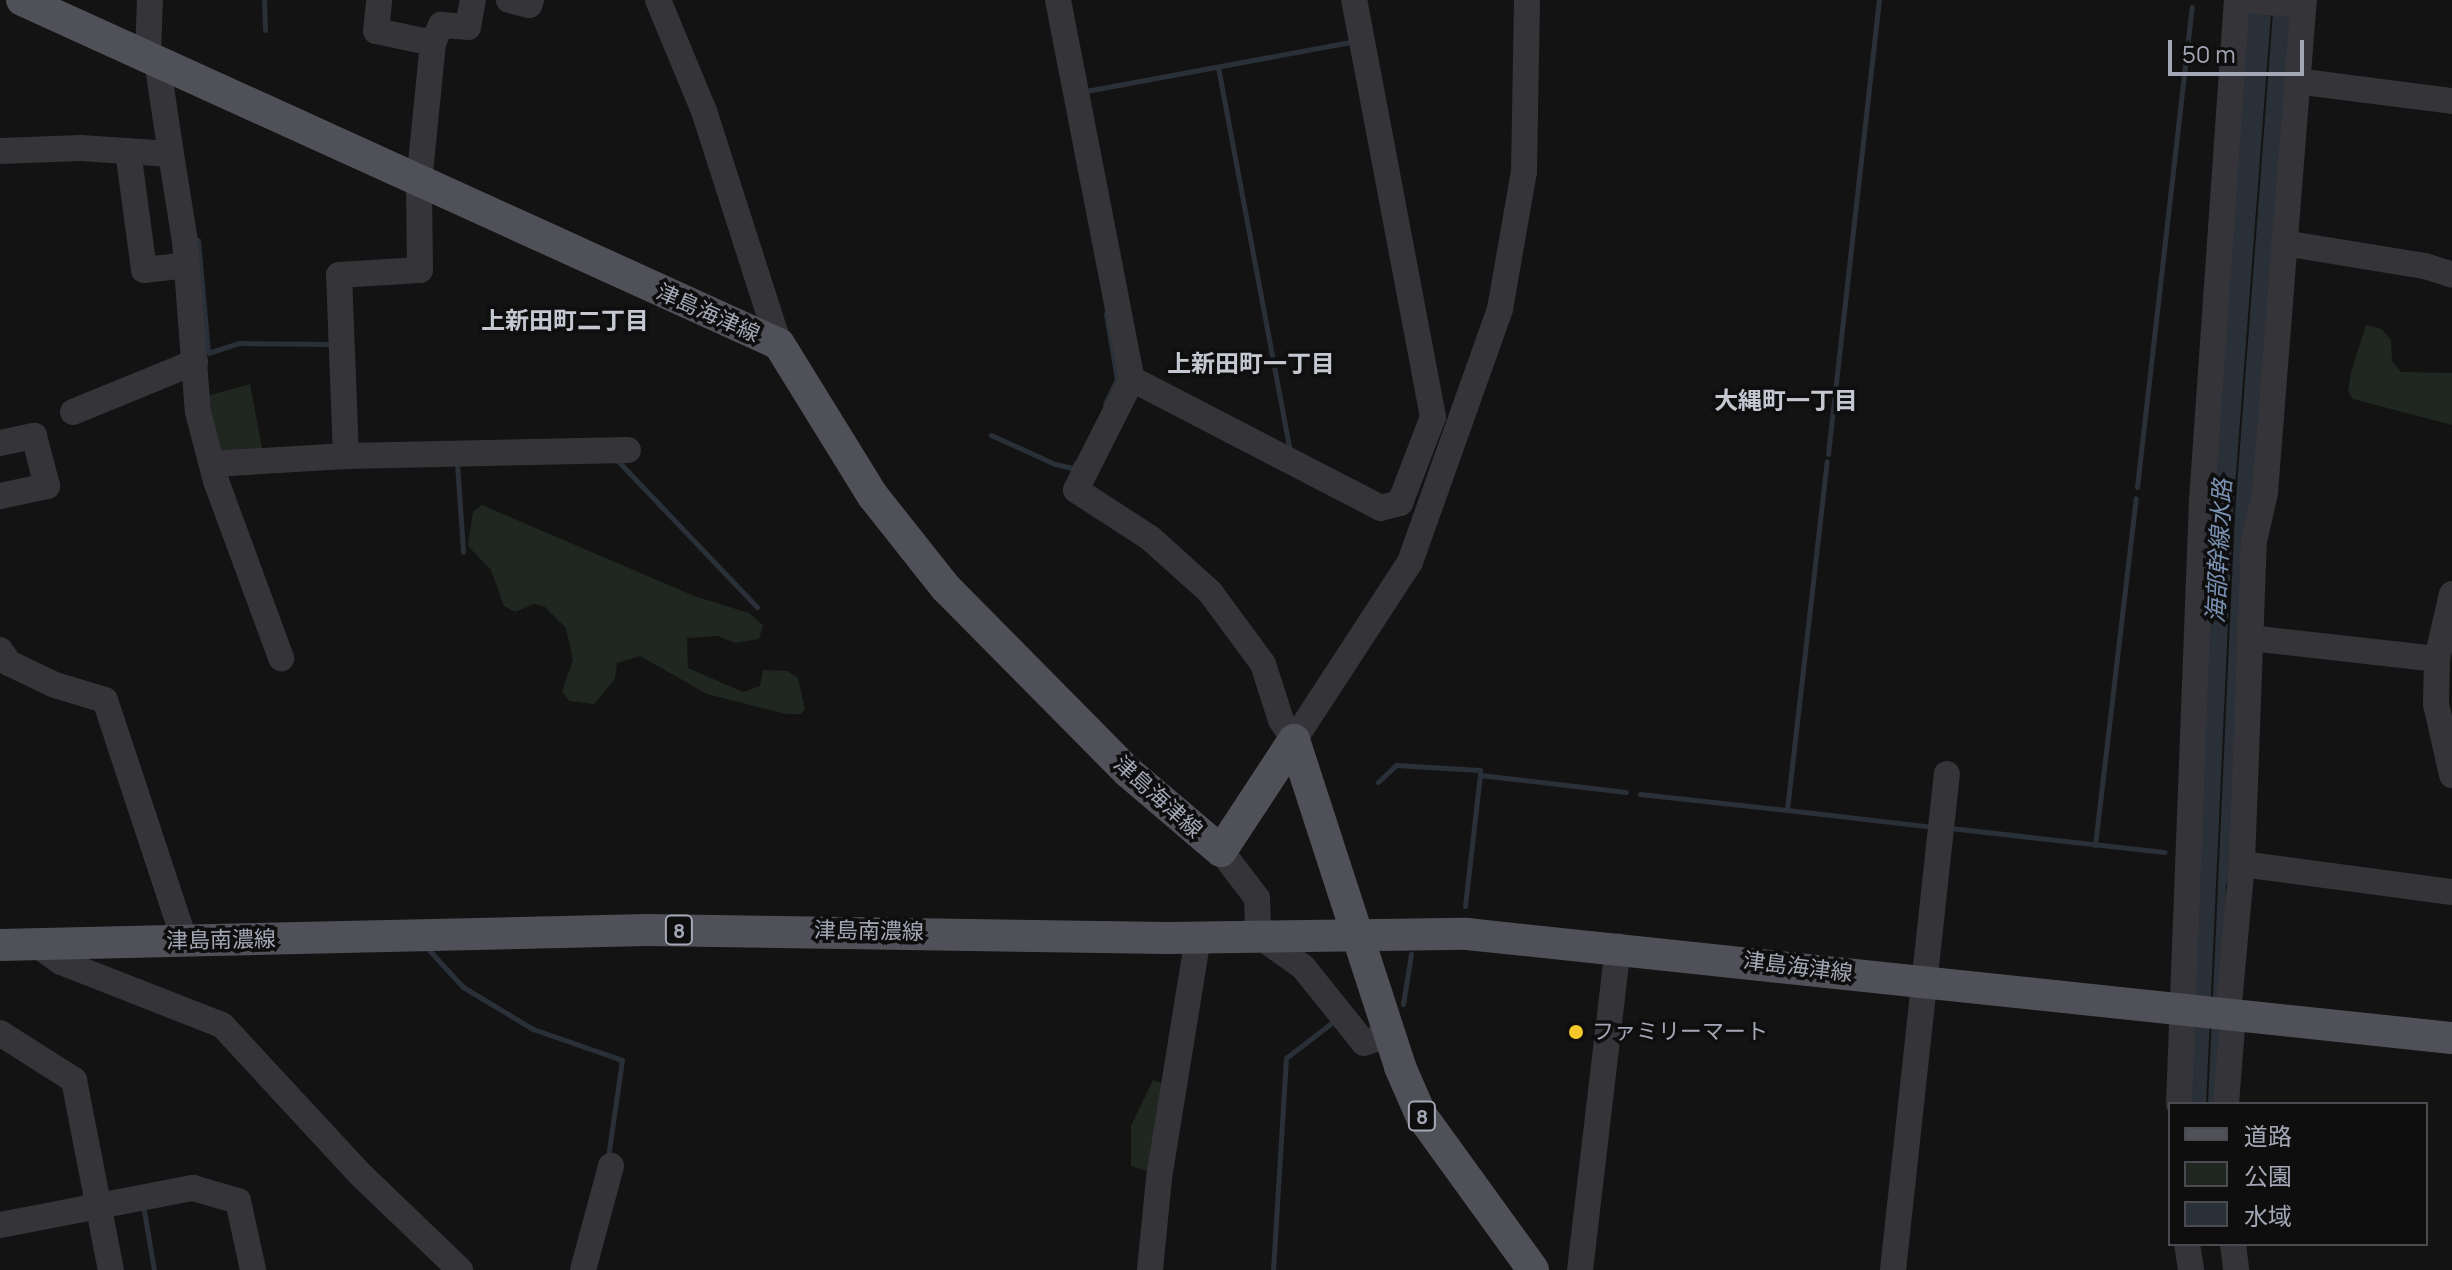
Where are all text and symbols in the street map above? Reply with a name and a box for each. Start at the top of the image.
scale bar [2172,24,2308,74]
text: 50 m [2182,37,2236,70]
street label: 津島海津線 [652,279,764,347]
district label: 上新田町二丁目 [481,306,649,334]
district label: 上新田町一丁目 [1167,349,1335,377]
district label: 大縄町一丁目 [1714,386,1858,414]
water label: 海部幹線水路 [2200,478,2236,624]
street label: 津島海津線 [1108,750,1208,844]
road number: 8 [663,914,695,946]
street label: 津島南濃線 [814,917,924,945]
street label: 津島南濃線 [166,926,276,954]
street label: 津島海津線 [1742,947,1854,987]
place label: ファミリーマート [1592,1019,1768,1045]
marker: ファミリーマート [1567,1023,1585,1041]
road number: 8 [1406,1100,1438,1132]
legend [2168,1102,2428,1246]
text: 道路 [2244,1119,2292,1152]
text: 公園 [2244,1159,2292,1192]
text: 水域 [2244,1199,2292,1232]

